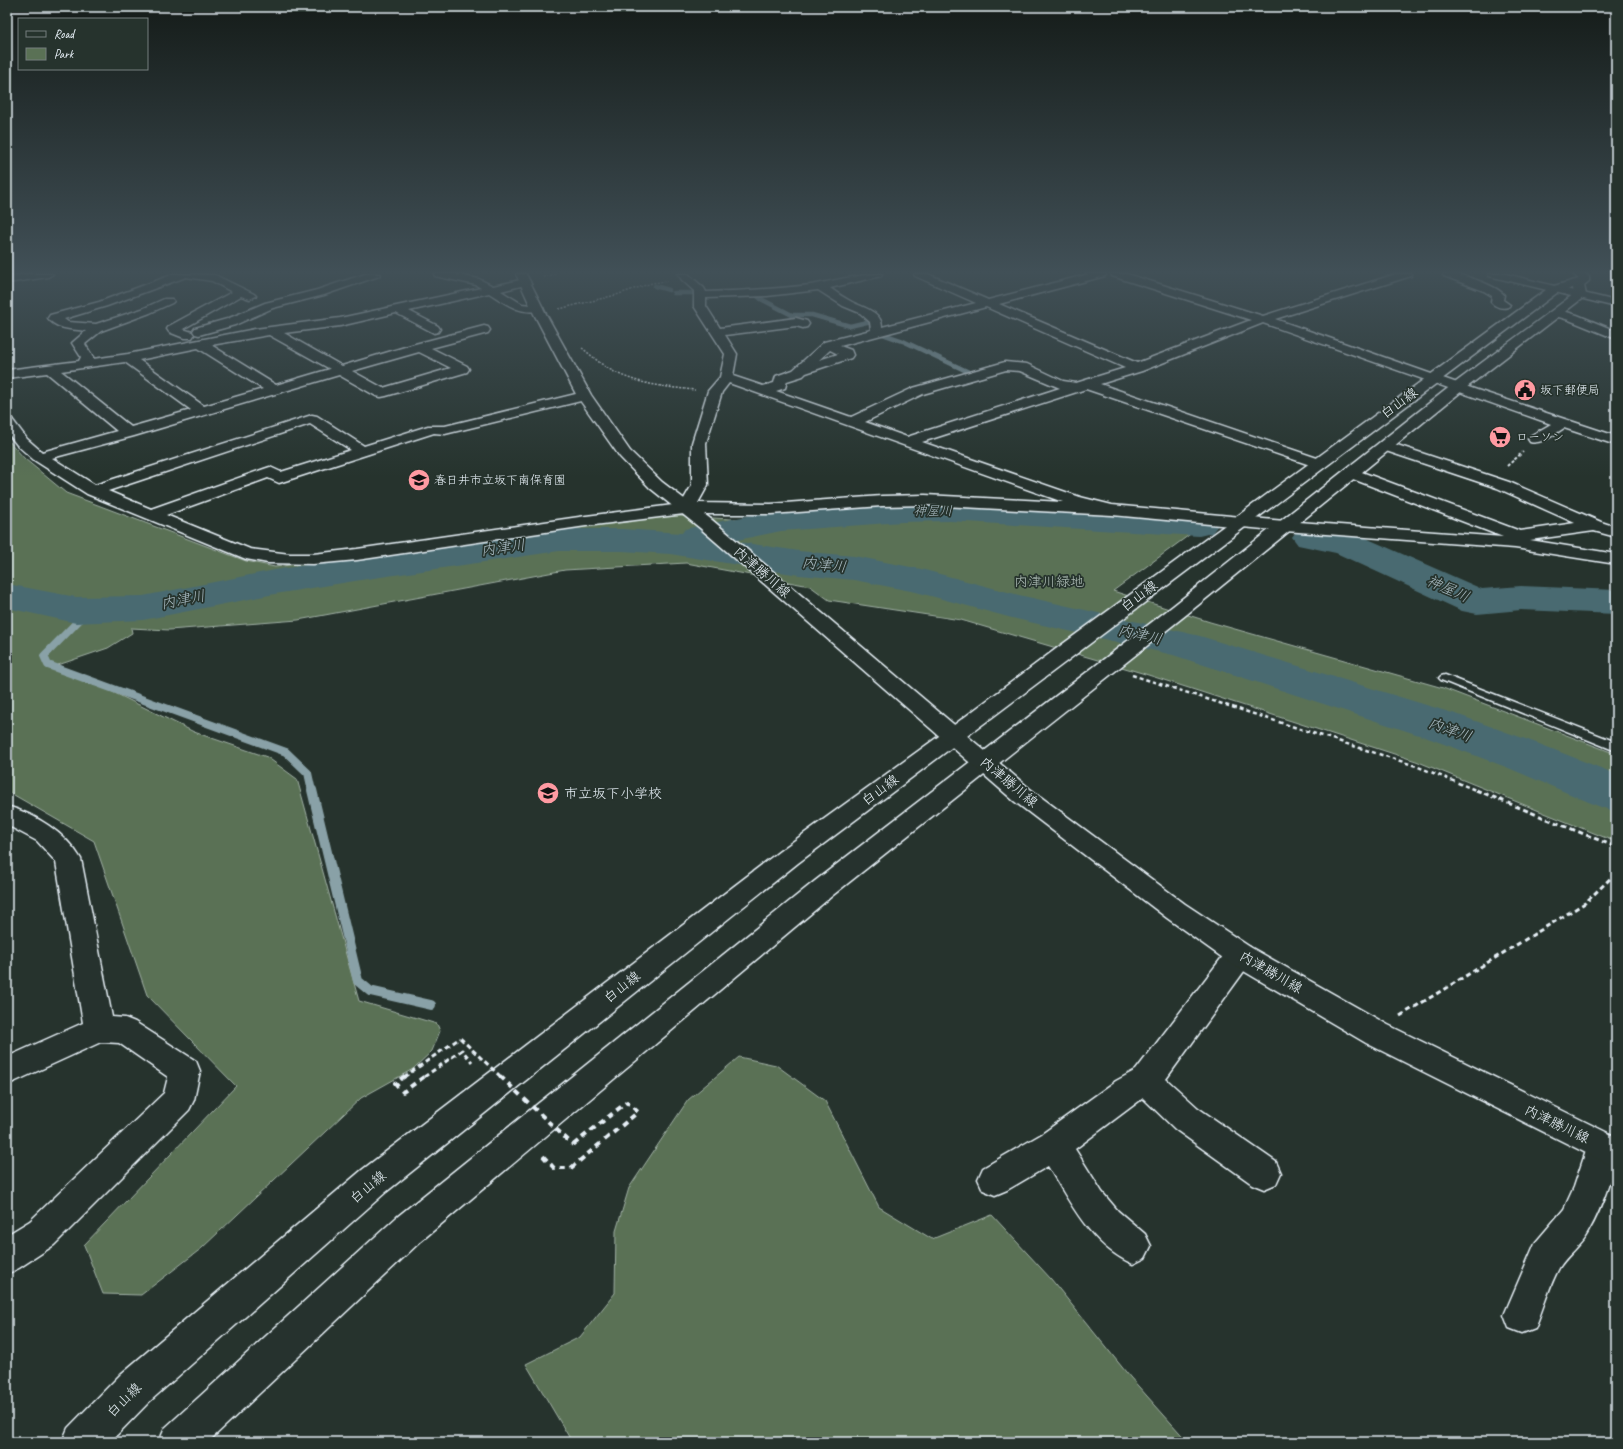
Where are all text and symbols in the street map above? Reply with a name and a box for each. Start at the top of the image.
legend [18,18,148,70]
text: Road [54,26,76,42]
text: Park [54,46,75,62]
public building icon: 坂下郵便局 [1512,377,1538,403]
place label: 坂下郵便局 [1540,382,1600,398]
street label: 白山線 [1377,384,1421,422]
supermarket icon: ローソン [1487,424,1513,450]
place label: ローソン [1516,429,1564,445]
school or university icon: 春日井市立坂下南保育園 [406,467,432,493]
place label: 春日井市立坂下南保育園 [434,472,566,488]
water label: 神屋川 [913,503,953,519]
water label: 内津川 [479,535,527,561]
street label: 内津勝川線 [730,543,794,601]
water label: 内津川 [801,553,847,577]
water label: 神屋川 [1424,571,1472,607]
park label: 内津川緑地 [1014,573,1084,590]
street label: 白山線 [1117,577,1161,615]
water label: 内津川 [159,586,207,614]
water label: 内津川 [1116,621,1164,649]
water label: 内津川 [1426,713,1474,747]
street label: 内津勝川線 [977,753,1041,811]
street label: 白山線 [858,771,902,809]
school or university icon: 市立坂下小学校 [535,780,561,806]
place label: 市立坂下小学校 [564,785,662,802]
street label: 内津勝川線 [1236,947,1306,997]
street label: 白山線 [600,967,644,1007]
street label: 内津勝川線 [1522,1101,1592,1147]
street label: 白山線 [346,1167,390,1207]
street label: 白山線 [103,1379,145,1421]

